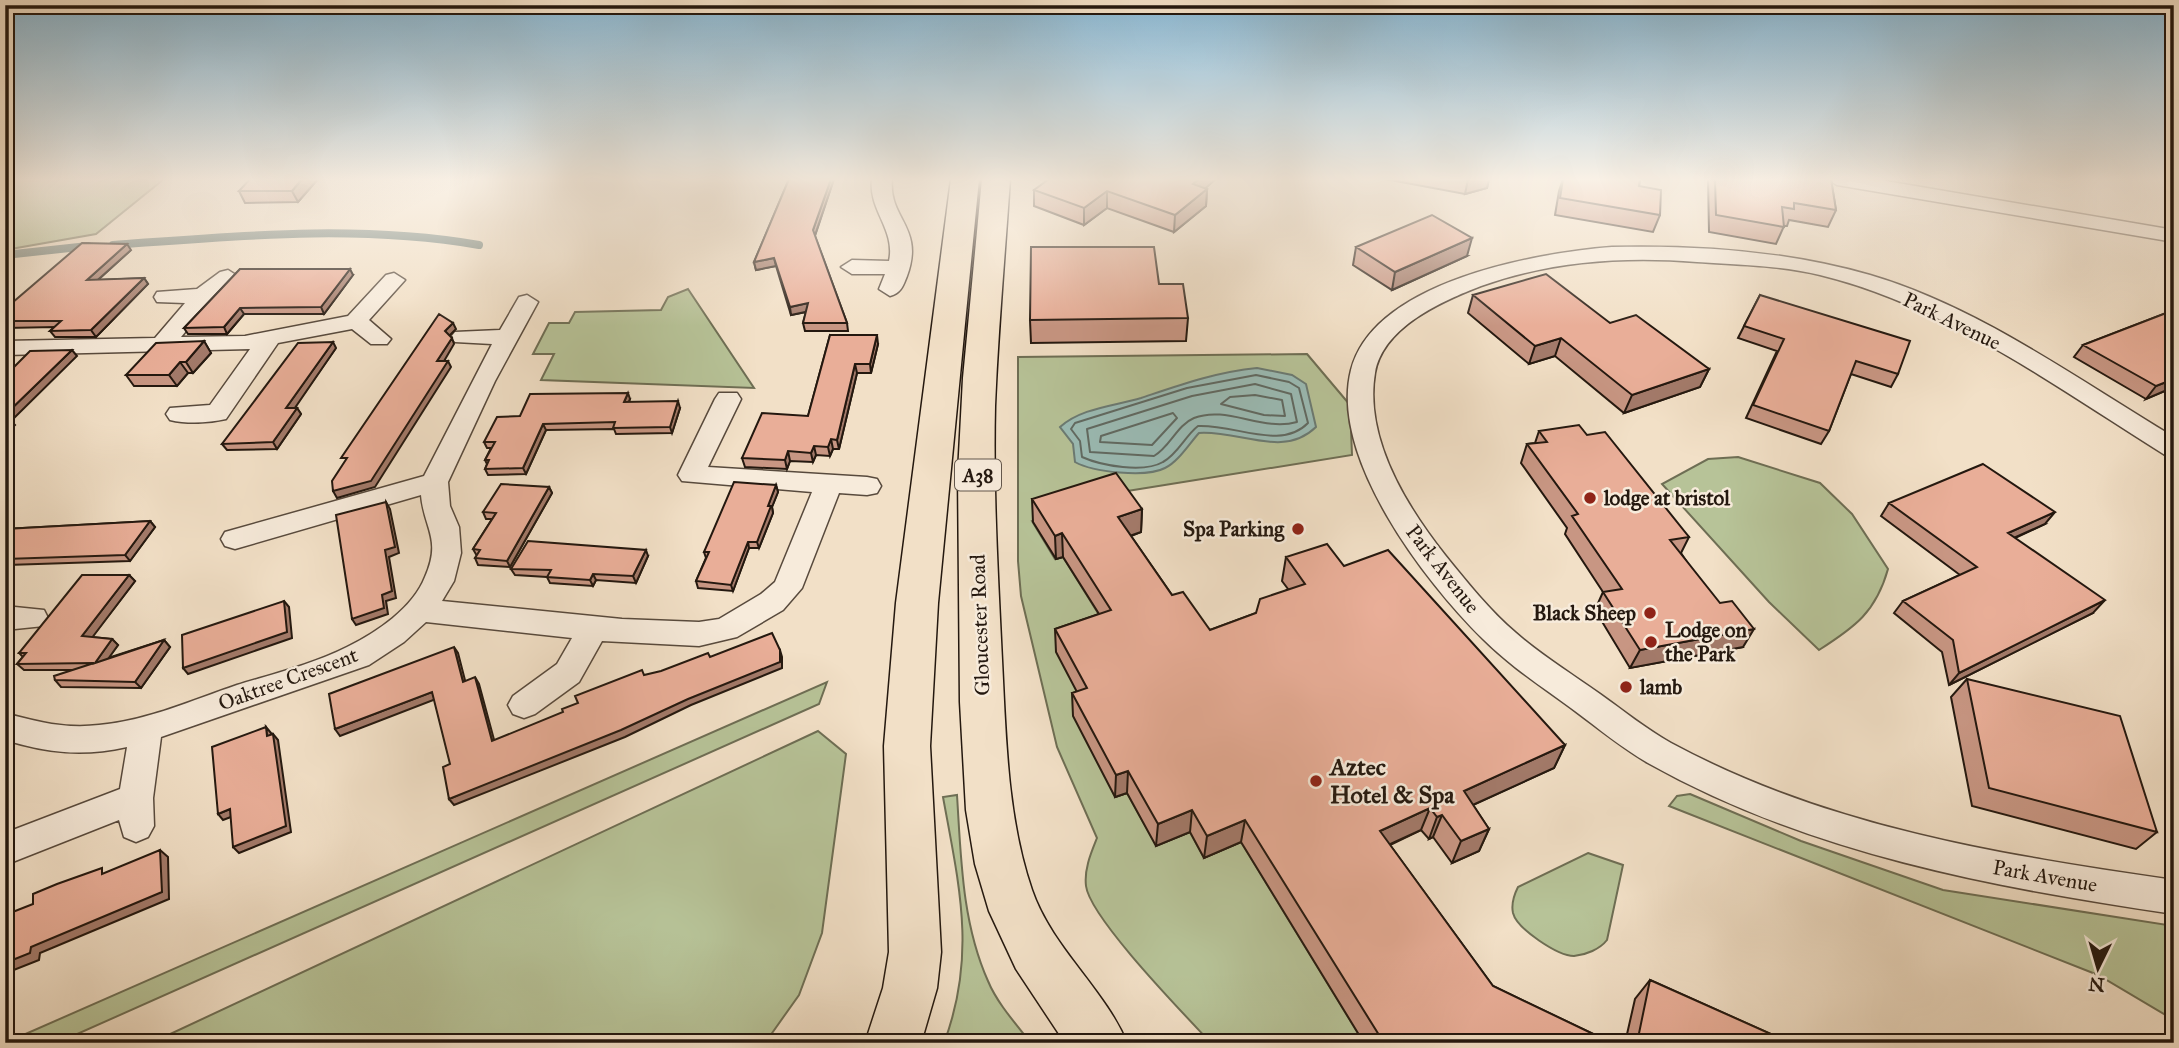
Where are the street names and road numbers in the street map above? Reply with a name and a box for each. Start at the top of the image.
street label: Park Avenue [1899,286,2005,356]
road number: A38 [955,460,1001,490]
street label: Park Avenue [1400,519,1486,619]
street label: Gloucester Road [965,553,995,696]
street label: Oaktree Crescent [215,642,362,716]
street label: Park Avenue [1991,854,2099,898]

